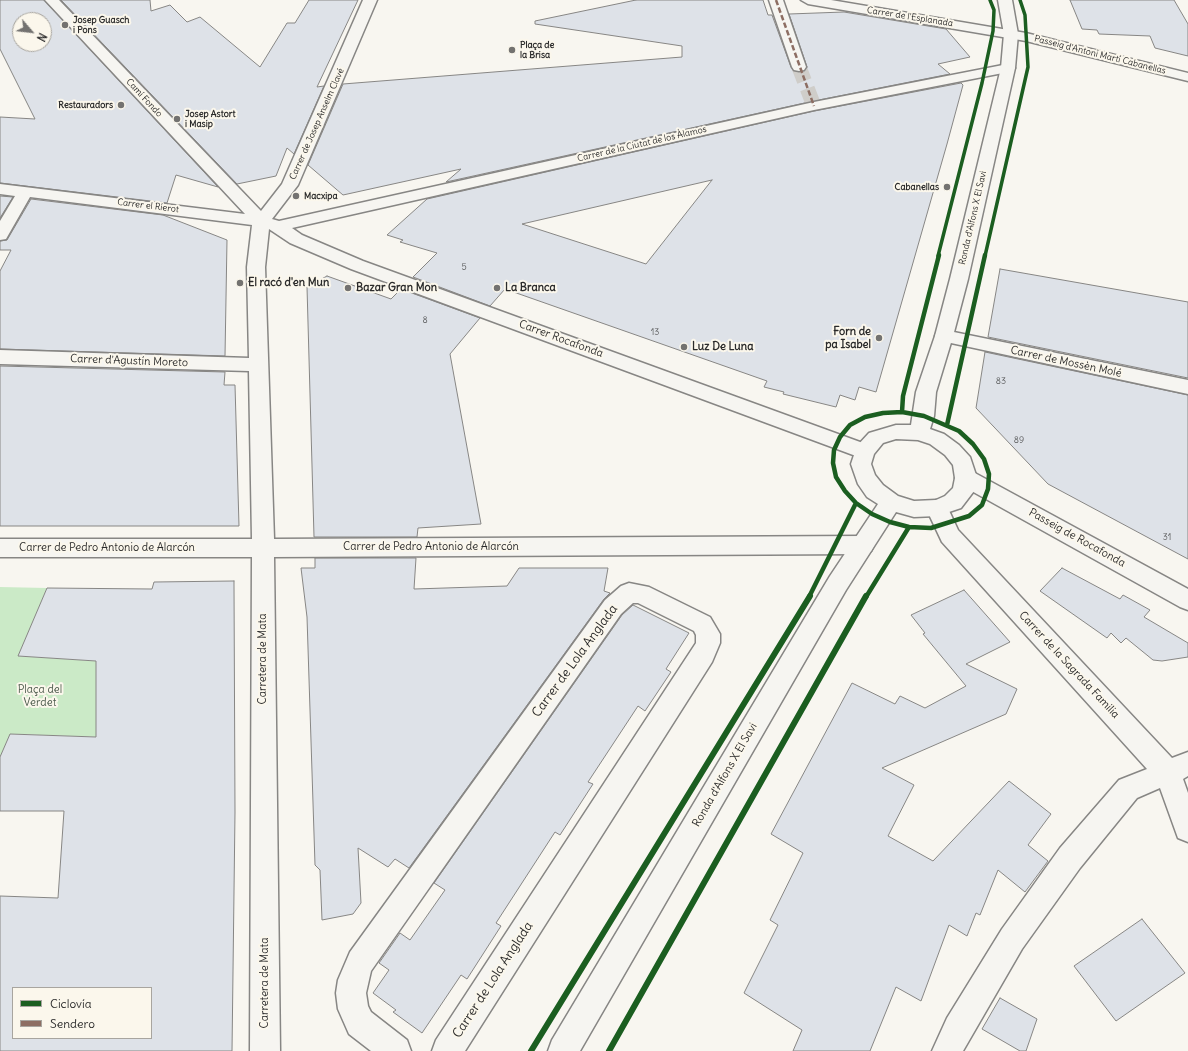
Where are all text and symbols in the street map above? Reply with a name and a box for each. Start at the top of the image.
street label: Carrer de l'Esplanada [866,5,954,29]
north arrow [12,12,52,52]
place label: Josep Guasch i Pons [73,15,130,36]
marker: Josep Guasch i Pons [60,20,70,30]
text: N [34,31,50,44]
street label: Passeig d'Antoni Martí Cabanellas [1033,33,1167,77]
place label: Plaça de la Brisa [520,40,554,61]
marker: Plaça de la Brisa [507,45,517,55]
street label: Carrer de Josep Anselm Clavé [287,66,347,182]
street label: Camí Fondo [124,77,164,119]
place label: Restauradors [58,100,113,110]
marker: Restauradors [116,100,126,110]
place label: Josep Astort i Masip [185,109,235,130]
marker: Josep Astort i Masip [172,114,182,124]
street label: Carrer de la Ciutat de los Àlamos [576,124,708,164]
street label: Ronda d'Alfons X El Savi [957,170,989,266]
place label: Cabanellas [895,182,939,192]
marker: Cabanellas [942,182,952,192]
marker: Macxipa [291,191,301,201]
place label: Macxipa [304,191,338,201]
street label: Carrer el Rierot [117,197,179,215]
house number: 5 [461,262,467,272]
place label: El racó d'en Mun [248,276,329,290]
marker: El racó d'en Mun [235,278,245,288]
place label: Bazar Gran Mon [356,281,437,295]
place label: La Branca [505,281,556,295]
marker: Bazar Gran Mon [343,283,353,293]
marker: La Branca [492,283,502,293]
house number: 8 [422,315,428,325]
street label: Carrer Rocafonda [517,318,605,360]
place label: Forn de pa Isabel [825,325,871,351]
house number: 13 [651,327,659,337]
marker: Forn de pa Isabel [874,333,884,343]
place label: Luz De Luna [692,340,753,354]
marker: Luz De Luna [679,342,689,352]
street label: Carrer de Mossèn Molé [1009,344,1123,380]
street label: Carrer d'Agustín Moreto [70,352,188,370]
house number: 83 [996,376,1006,386]
house number: 89 [1014,435,1024,445]
street label: Passeig de Rocafonda [1026,506,1128,570]
house number: 31 [1163,532,1171,542]
street label: Carrer de Pedro Antonio de Alarcón [343,540,519,554]
street label: Carrer de Pedro Antonio de Alarcón [19,541,195,555]
street label: Carrer de Lola Anglada [529,602,621,720]
street label: Carrer de la Sagrada Familia [1016,609,1122,721]
street label: Carretera de Mata [256,614,270,704]
park label: Plaça del Verdet [18,683,62,709]
street label: Ronda d'Alfons X El Savi [690,721,760,829]
street label: Carrer de Lola Anglada [450,919,536,1041]
street label: Carretera de Mata [258,938,272,1028]
legend [12,987,152,1039]
text: Ciclovía [50,996,91,1011]
text: Sendero [50,1016,95,1031]

